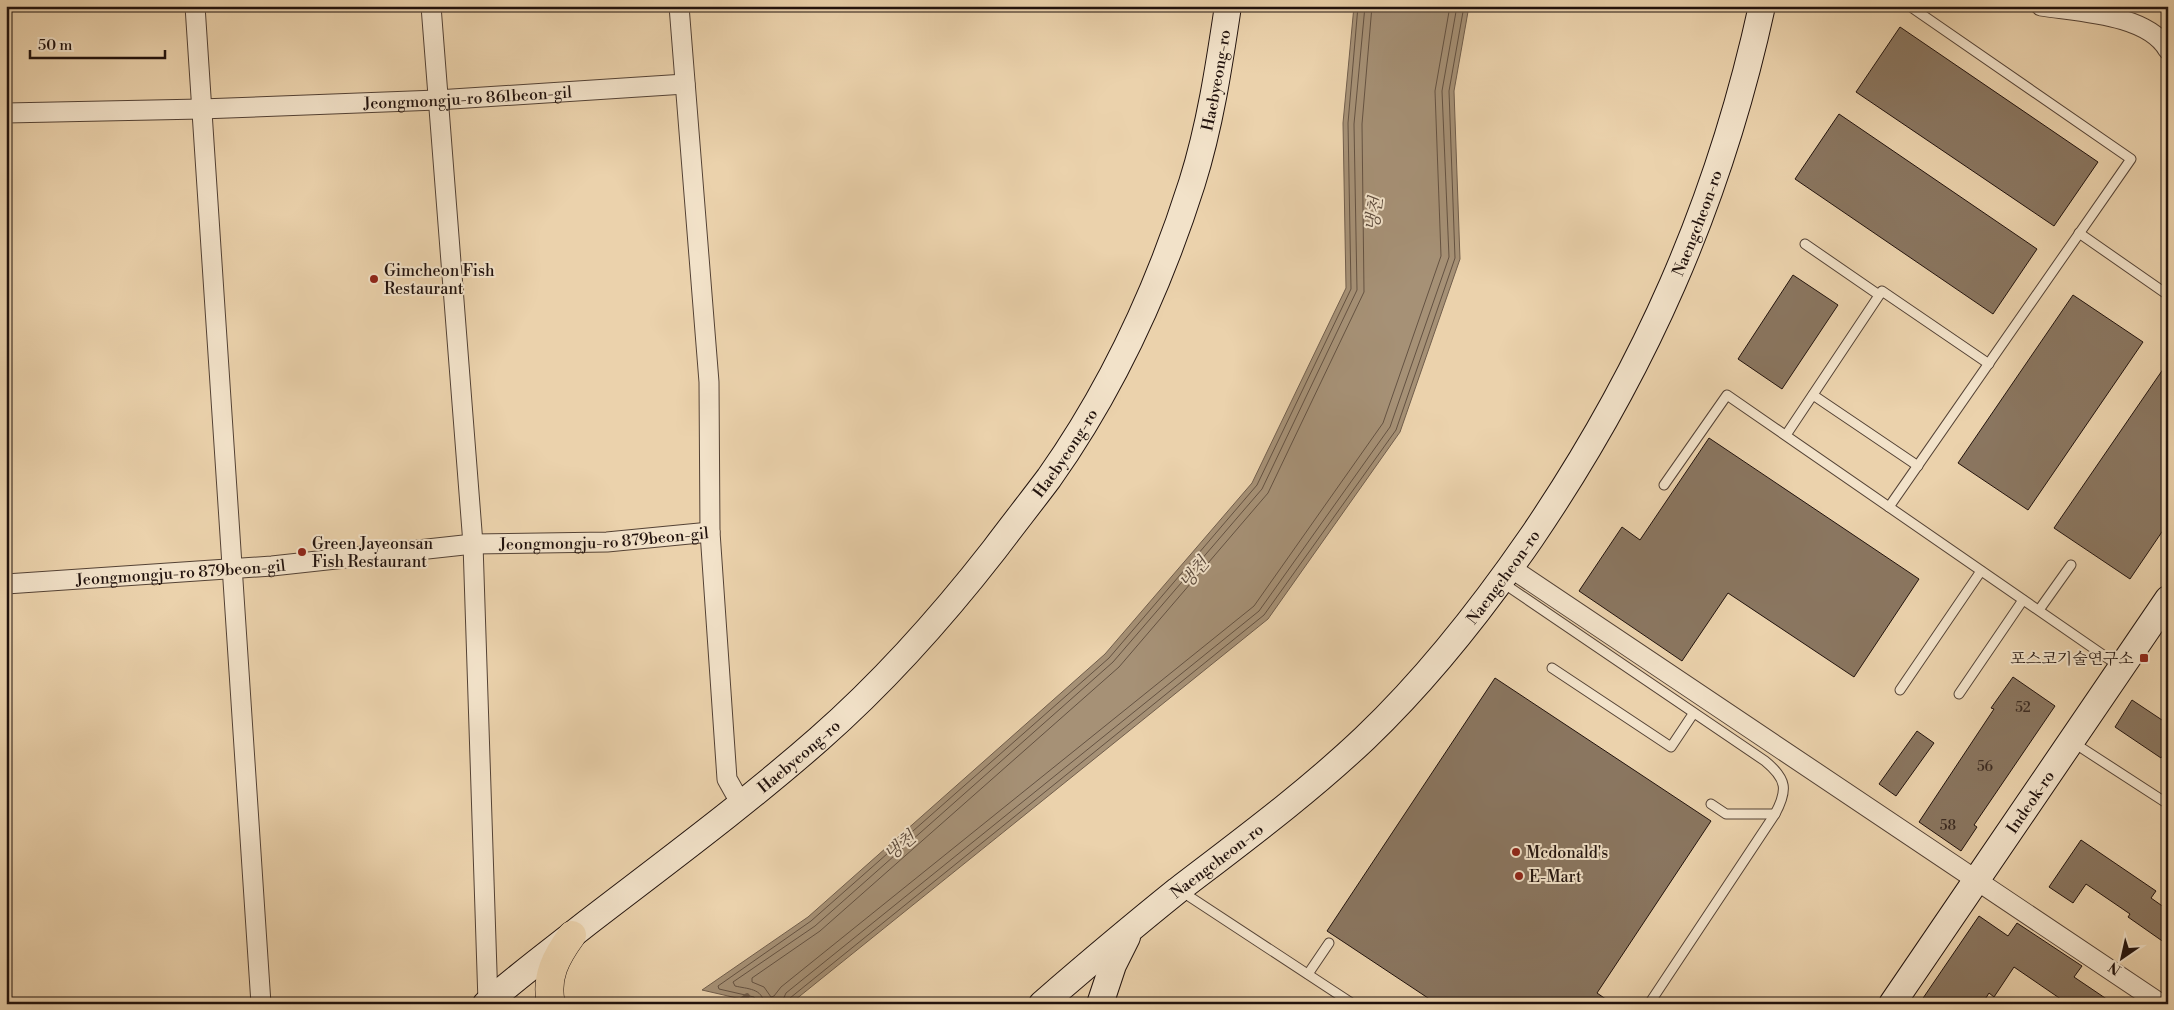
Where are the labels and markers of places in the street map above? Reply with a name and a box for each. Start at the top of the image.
place label: Gimcheon Fish Restaurant [384,261,495,299]
marker: Gimcheon Fish Restaurant [368,273,380,285]
place label: Green Jayeonsan Fish Restaurant [312,534,434,572]
marker: Green Jayeonsan Fish Restaurant [296,546,308,558]
place label: 포스코기술연구소 [2010,649,2134,669]
marker: 포스코기술연구소 [2138,652,2150,664]
place label: Mcdonald's [1526,843,1608,863]
marker: Mcdonald's [1510,846,1522,858]
place label: E-Mart [1529,867,1582,887]
marker: E-Mart [1513,870,1525,882]

